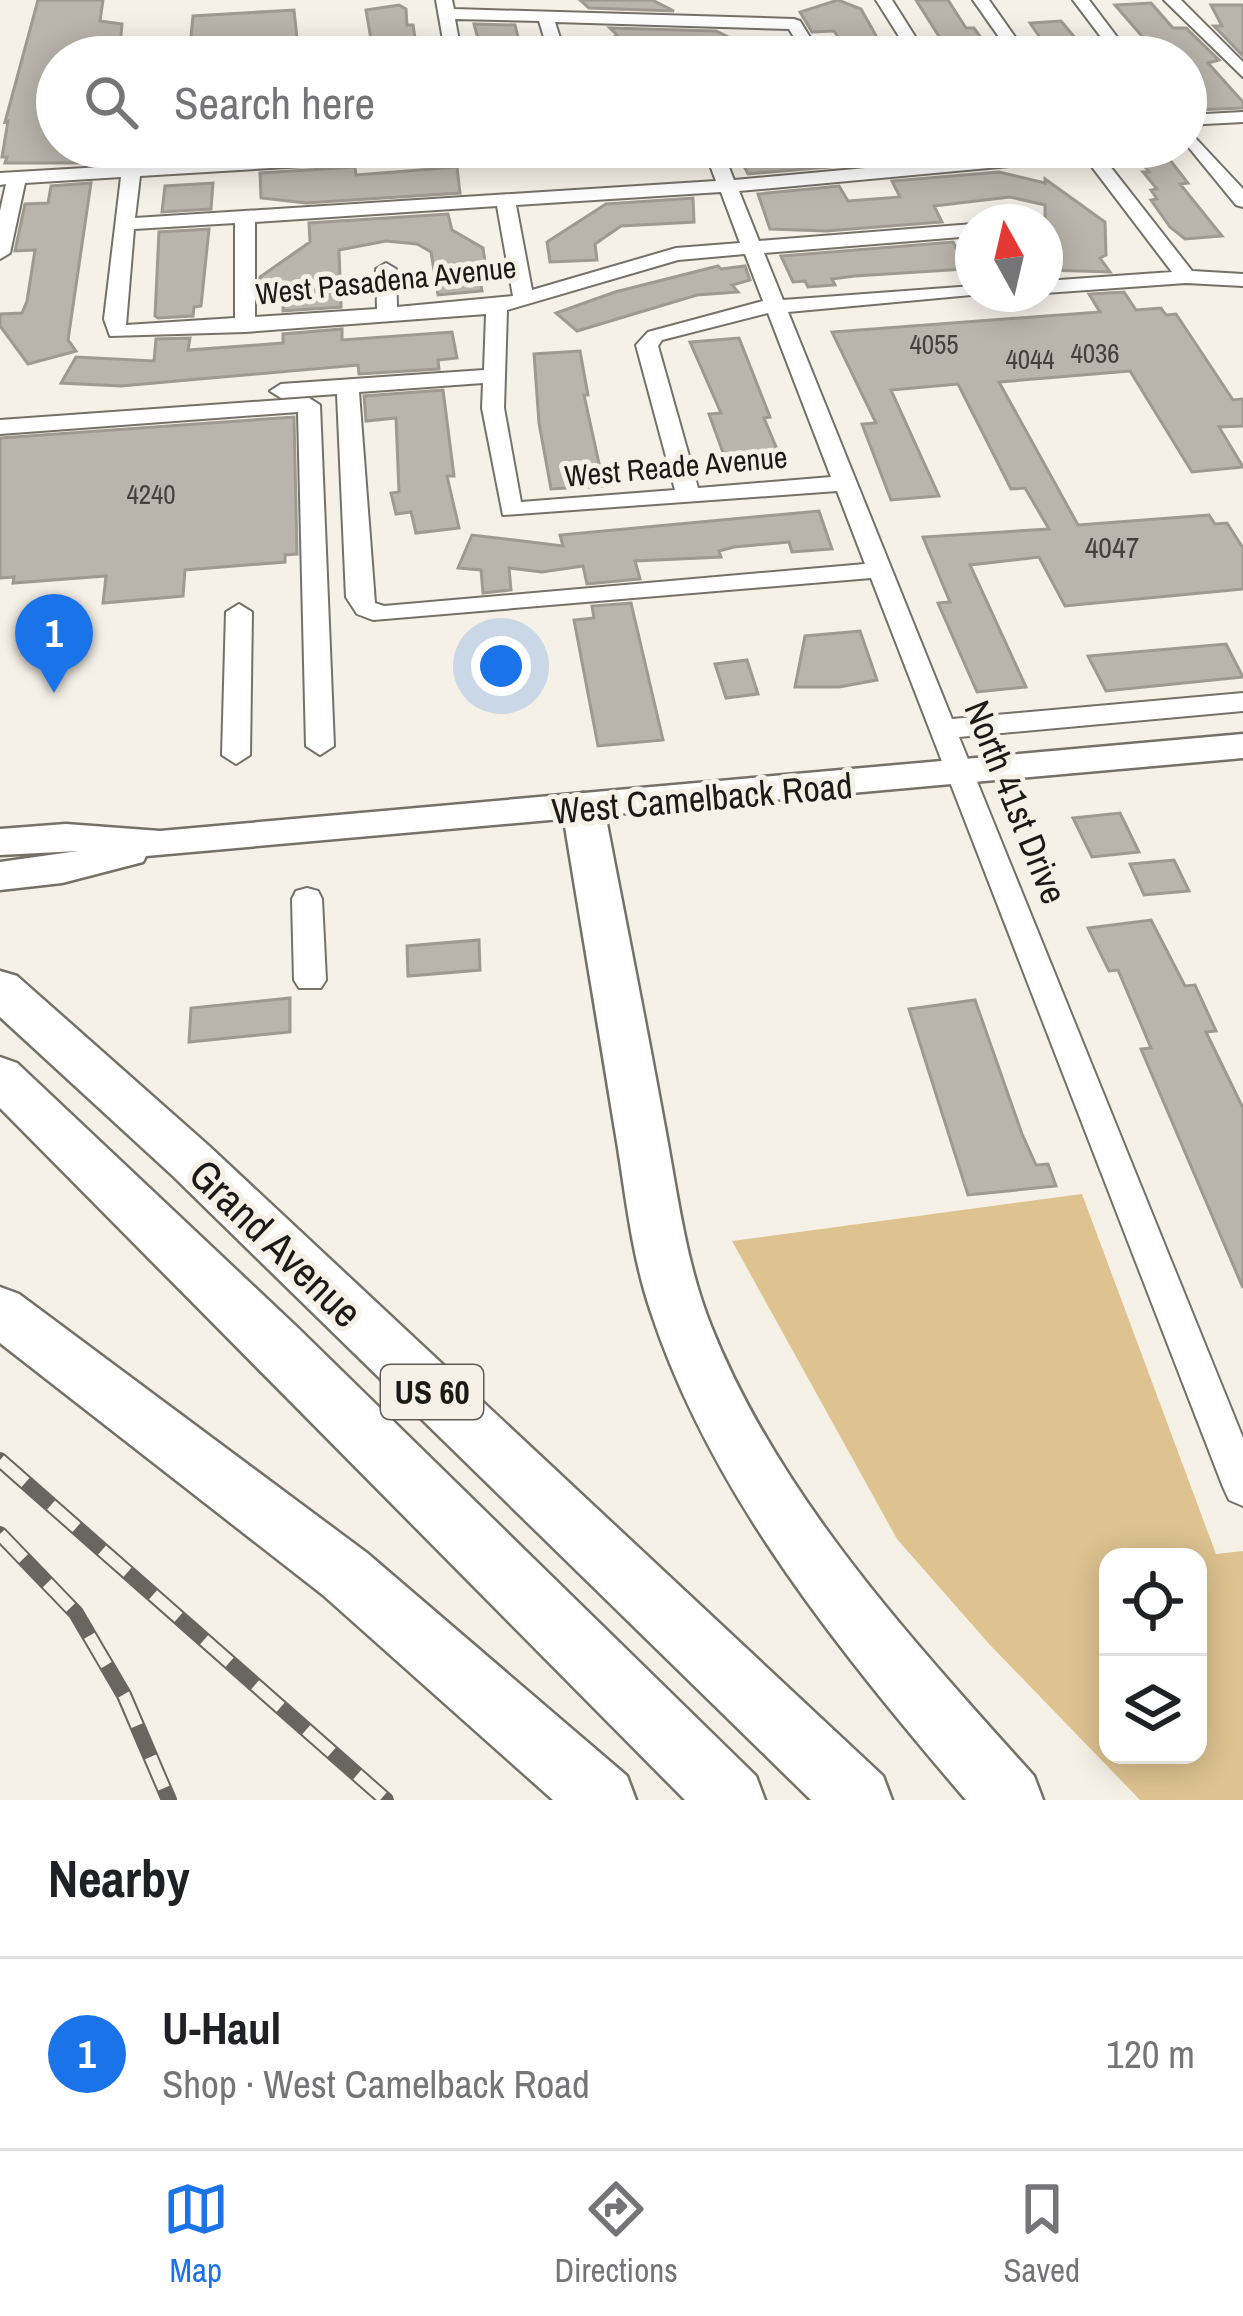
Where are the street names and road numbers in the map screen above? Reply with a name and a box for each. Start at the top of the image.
street label: West Pasadena Avenue [254,246,518,314]
street label: West Reade Avenue [563,436,789,496]
street label: North 41st Drive [953,693,1079,911]
street label: West Camelback Road [550,761,854,835]
street label: Grand Avenue [178,1147,374,1339]
road number: US 60 [381,1365,483,1419]

